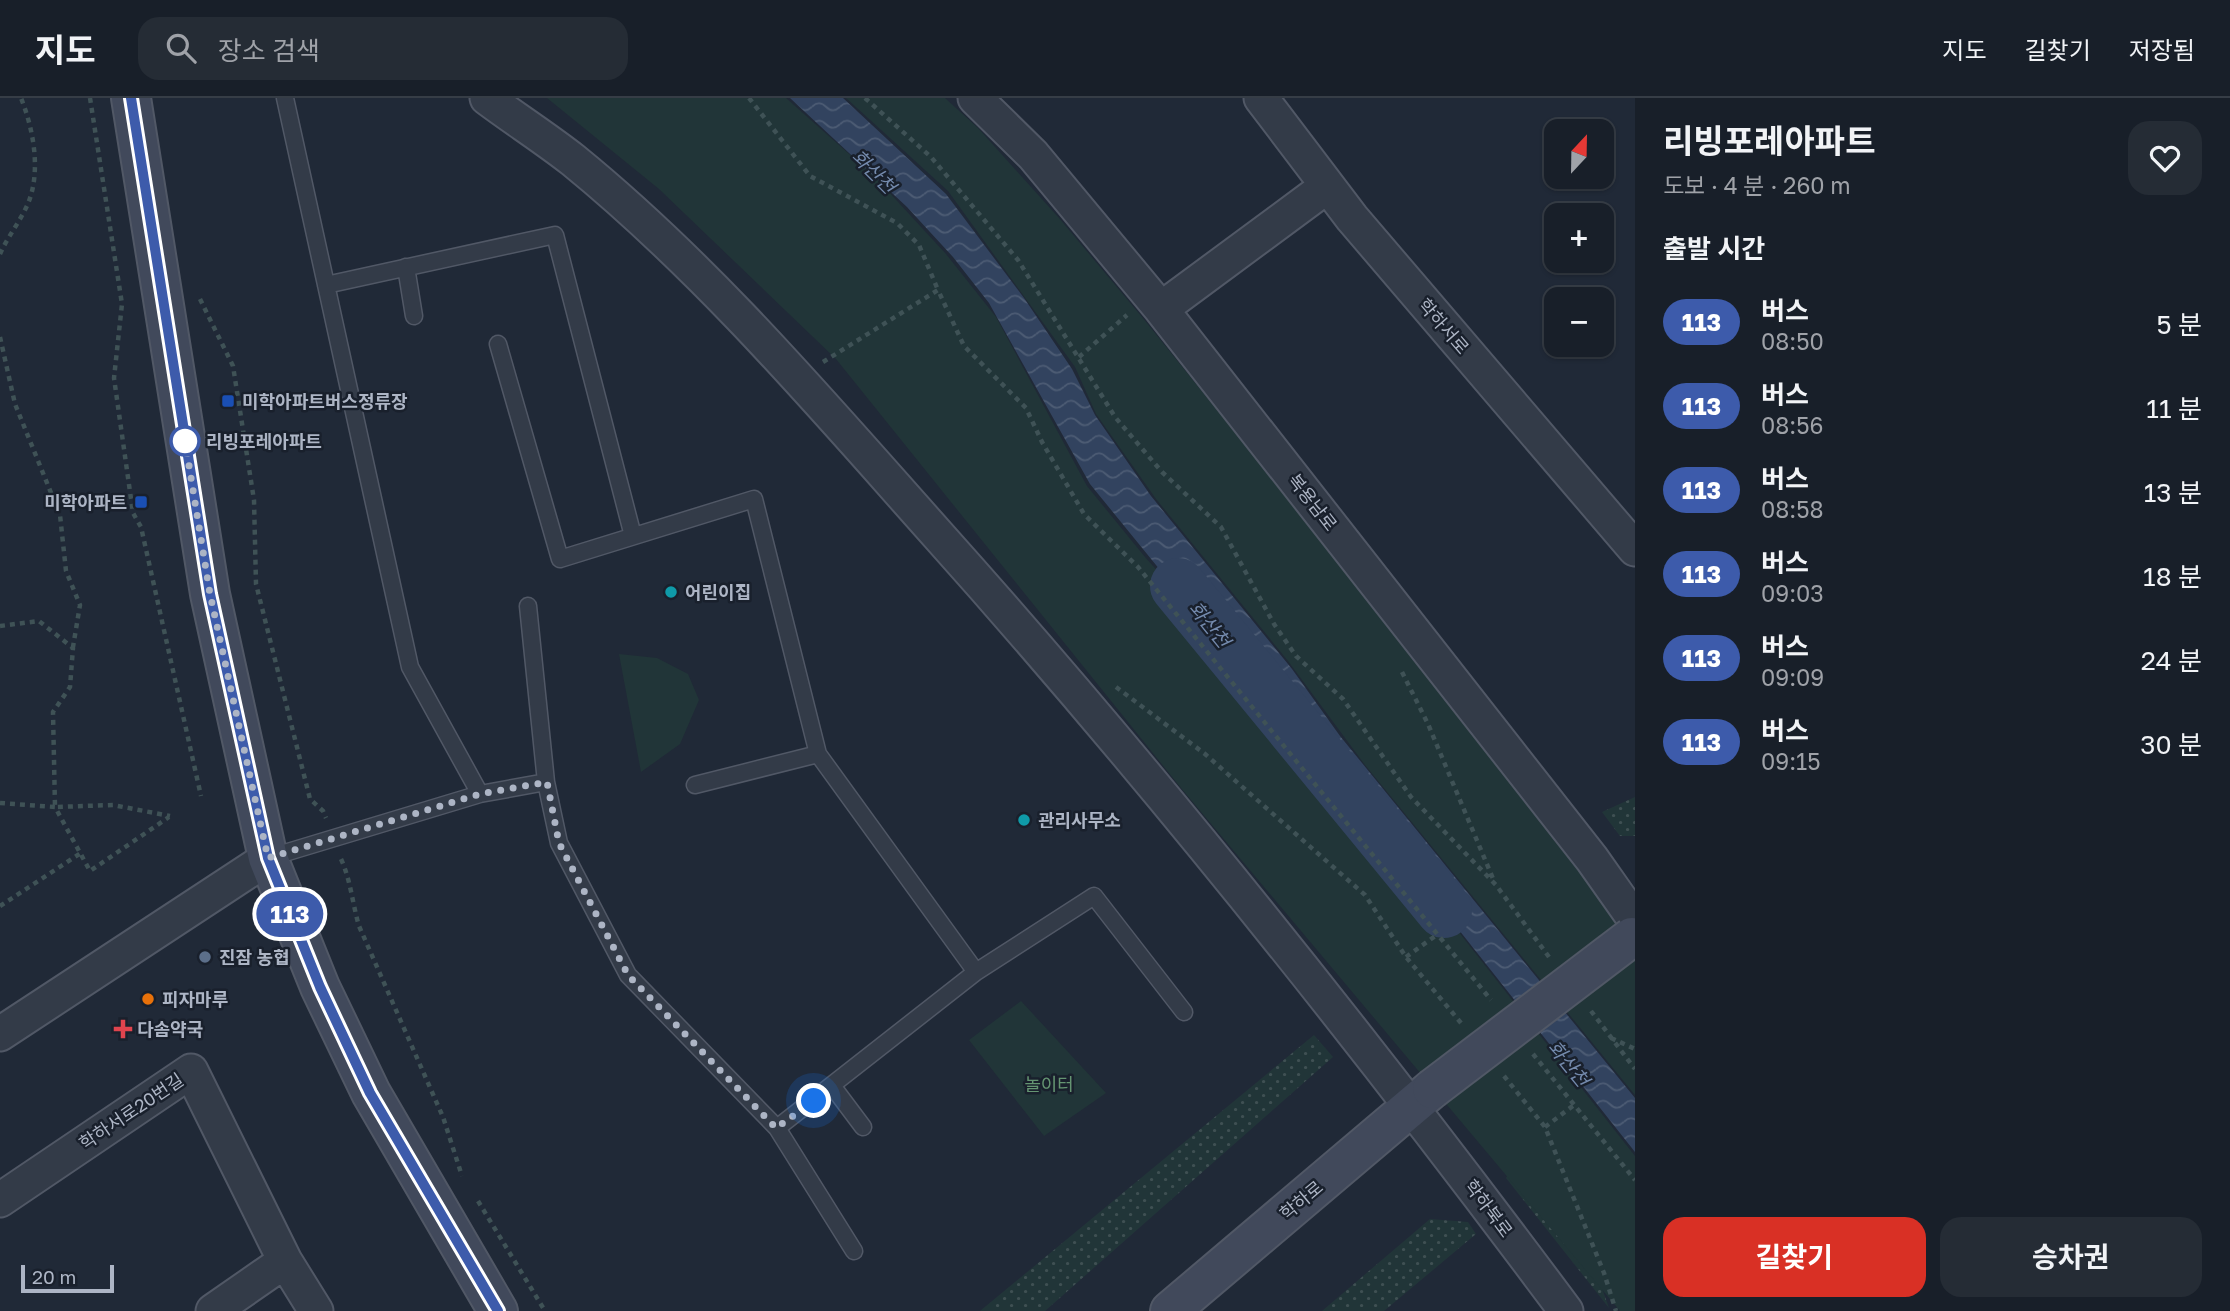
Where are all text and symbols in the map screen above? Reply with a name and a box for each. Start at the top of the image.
search box [138,17,628,80]
icon: search [162,29,200,67]
text: 지도 [35,30,96,69]
text: 장소 검색 [218,35,320,66]
text: 지도 [1942,35,1987,64]
text: 길찾기 [2025,35,2091,64]
text: 저장됨 [2129,35,2195,64]
north arrow [1544,119,1614,189]
map controls [1544,119,1614,357]
text: 리빙포레아파트 [1663,121,1876,160]
button: heart [2128,121,2202,195]
water label: 화산천 [847,144,902,199]
text: 도보 · 4 분 · 260 m [1663,171,1851,199]
button: + [1544,203,1614,273]
text: 출발 시간 [1663,233,1765,264]
button: − [1544,287,1614,357]
street label: 학하서로 [1414,294,1474,358]
text: 버스 [1761,295,1809,326]
text: 113 [1682,307,1721,336]
text: 5 분 [2156,309,2202,340]
text: 08:50 [1761,327,1824,355]
text: 버스 [1761,379,1809,410]
place label: 미학아파트버스정류장 [242,390,408,412]
text: 113 [1682,391,1721,420]
marker: 미학아파트버스정류장 [220,393,236,409]
text: 11 분 [2146,393,2202,424]
text: 08:56 [1761,411,1823,439]
marker: 리빙포레아파트 [170,426,200,456]
place label: 리빙포레아파트 [206,430,322,452]
text: 버스 [1761,463,1809,494]
street label: 복용남로 [1284,469,1342,535]
text: 113 [1682,475,1721,504]
text: 13 분 [2144,477,2202,508]
place label: 미학아파트 [44,491,127,513]
marker: 미학아파트 [133,494,149,510]
text: 08:58 [1761,495,1824,523]
text: 버스 [1761,547,1809,578]
text: 113 [1682,559,1721,588]
text: 18 분 [2143,561,2202,592]
text: 09:03 [1761,579,1824,607]
place label: 어린이집 [685,581,751,603]
marker: 어린이집 [663,584,679,600]
water label: 화산천 [1185,596,1236,653]
text: 버스 [1761,631,1809,662]
text: 113 [1682,643,1721,672]
text: 24 분 [2141,645,2202,676]
text: 09:09 [1761,663,1824,691]
text: 버스 [1761,715,1809,746]
text: 113 [1682,727,1721,756]
text: 30 분 [2140,729,2202,760]
text: 09:15 [1761,747,1821,775]
place label: 관리사무소 [1038,809,1121,831]
marker: 관리사무소 [1016,812,1032,828]
line badge: 113 [250,891,330,937]
text: 113 [270,899,310,928]
place label: 진잠 농협 [219,946,290,968]
marker: 진잠 농협 [197,949,213,965]
place label: 피자마루 [162,988,228,1010]
marker: 피자마루 [140,991,156,1007]
place label: 다솜약국 [137,1018,203,1040]
marker: 다솜약국 [115,1021,131,1037]
water label: 화산천 [1544,1035,1595,1092]
street label: 학하서로20번길 [75,1068,187,1154]
park label: 놀이터 [1024,1073,1074,1095]
your location [796,1083,831,1118]
street label: 학하북로 [1460,1175,1518,1241]
street label: 학하로 [1275,1176,1327,1224]
button: 길찾기 [1663,1217,1926,1297]
button: 승차권 [1940,1217,2202,1297]
scale bar [21,1262,114,1294]
text: 20 m [32,1265,76,1288]

